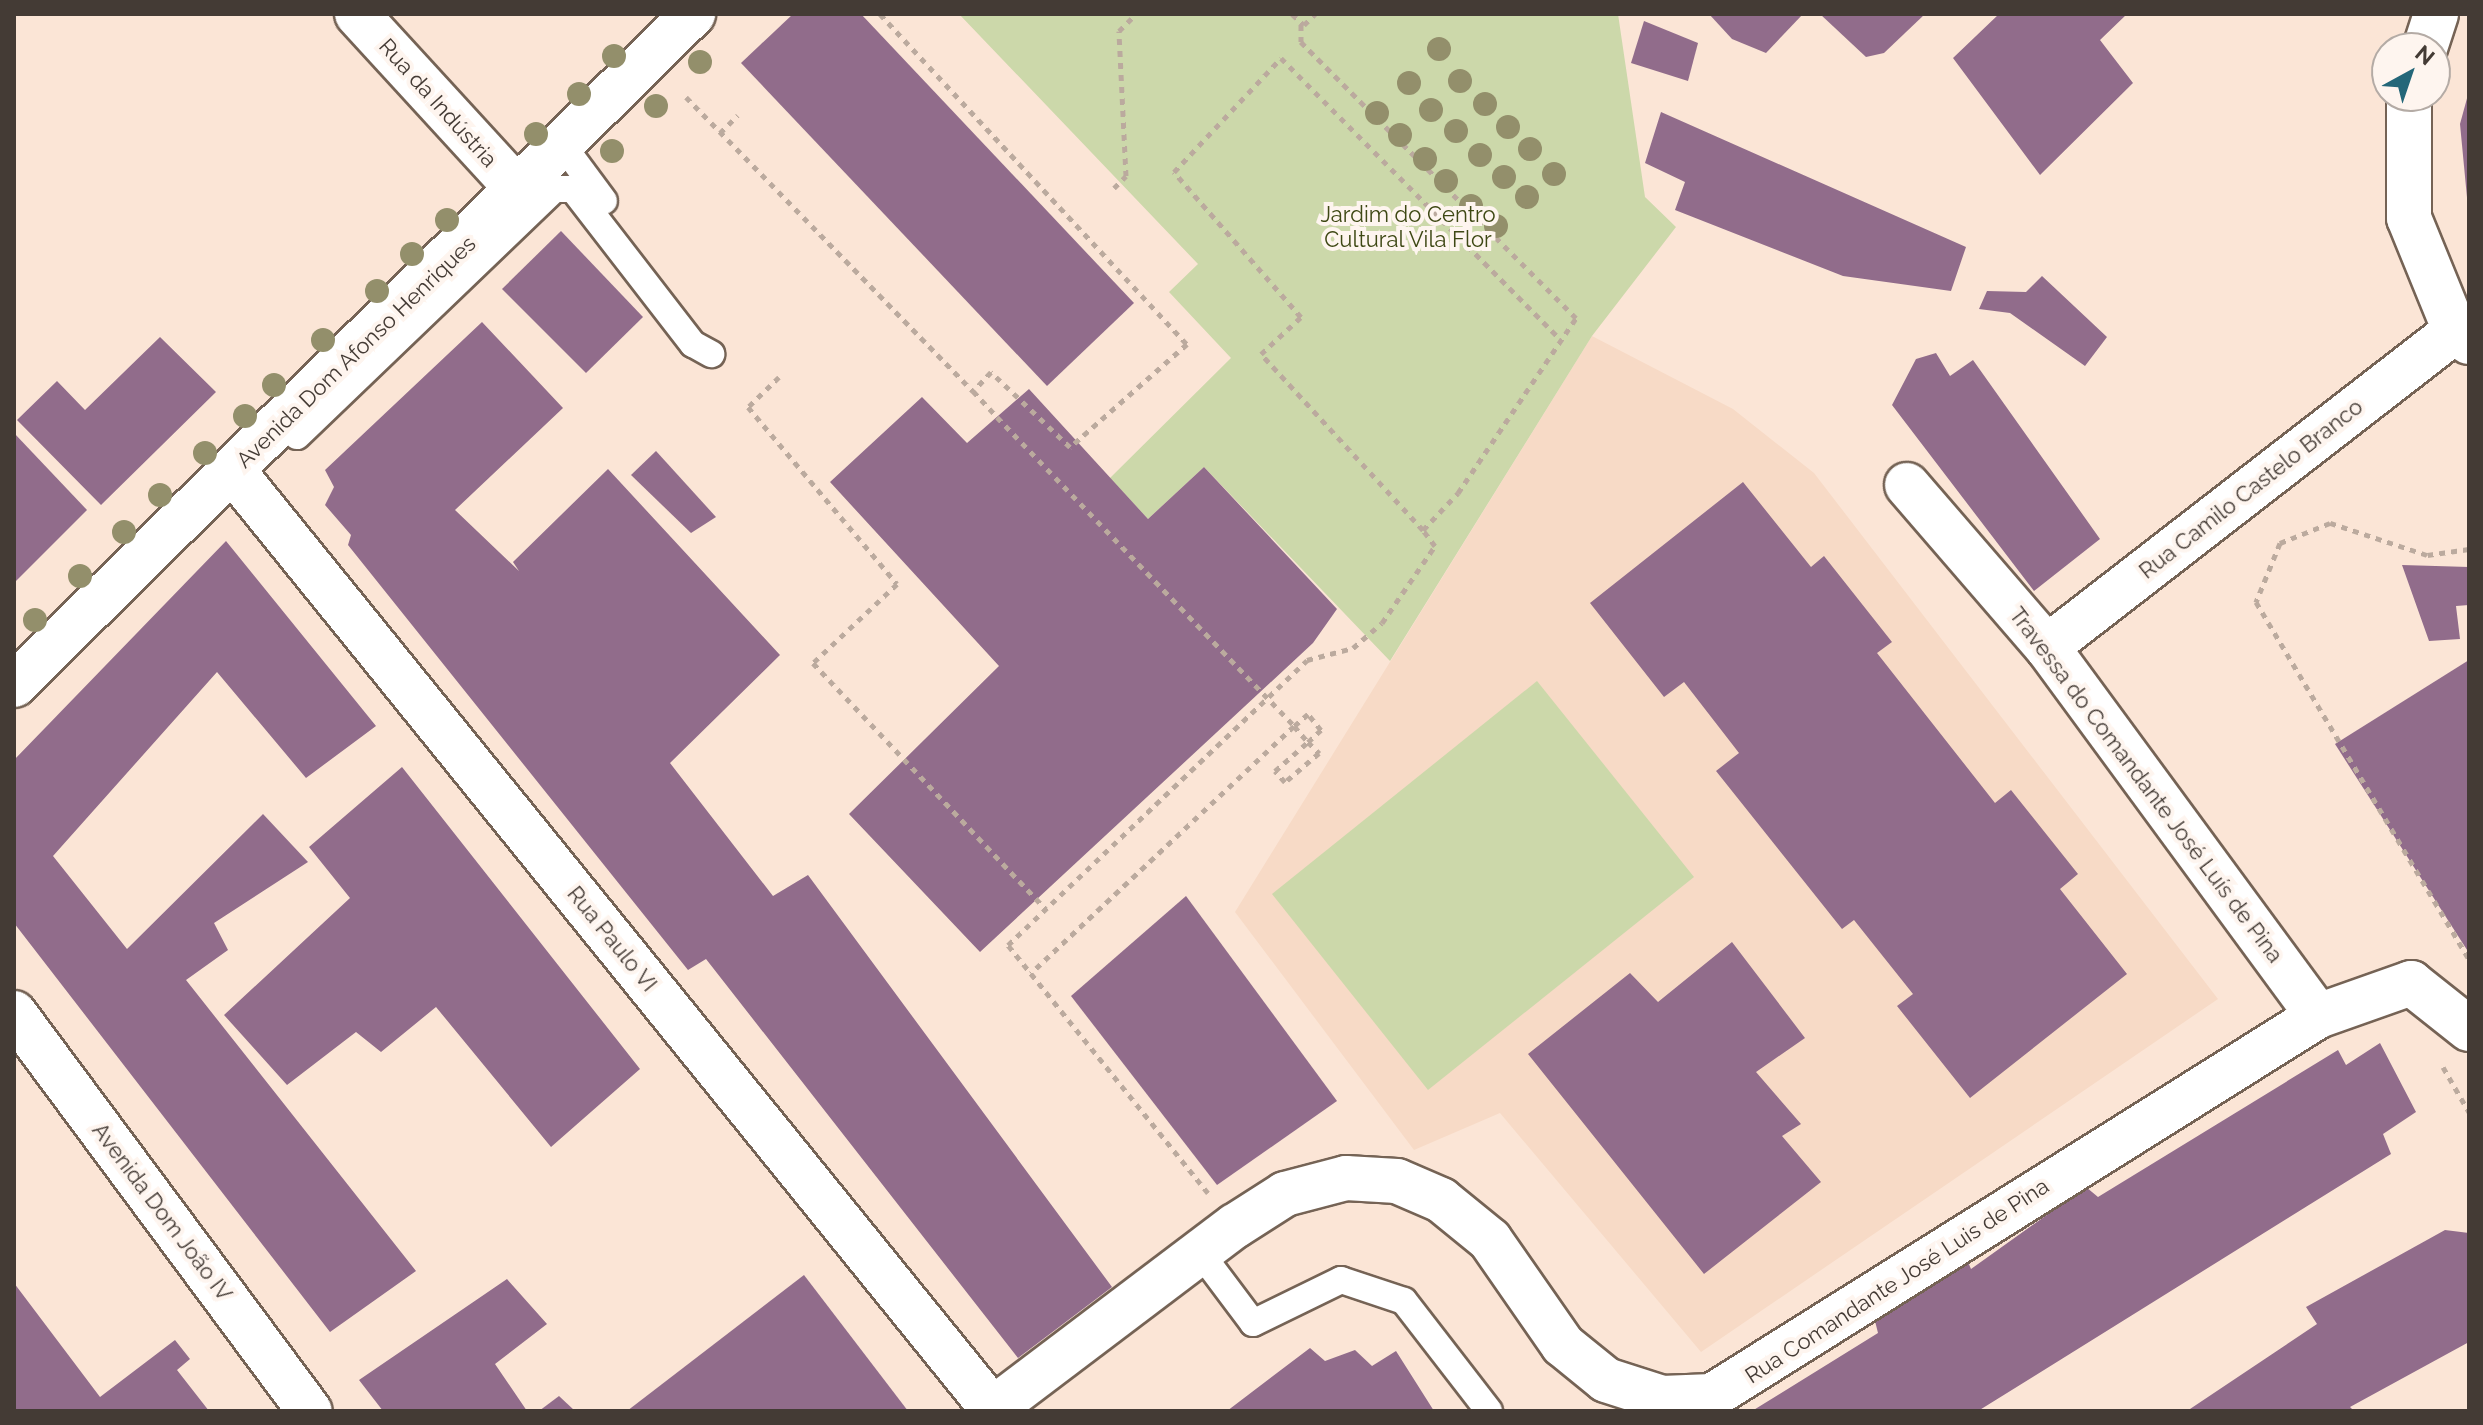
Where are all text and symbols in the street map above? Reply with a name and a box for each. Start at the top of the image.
north arrow [2371,32,2451,112]
street label: Rua da Indústria [373,33,503,173]
text: N [2410,40,2440,70]
park label: Jardim do Centro Cultural Vila Flor [1320,201,1496,252]
street label: Avenida Dom Afonso Henriques [231,230,481,474]
street label: Rua Camilo Castelo Branco [2134,394,2368,584]
street label: Travessa do Comandante José Luís de Pina [2003,602,2289,968]
street label: Rua Paulo VI [561,881,663,997]
street label: Avenida Dom João IV [86,1118,238,1306]
street label: Rua Comandante José Luis de Pina [1740,1173,2054,1389]

